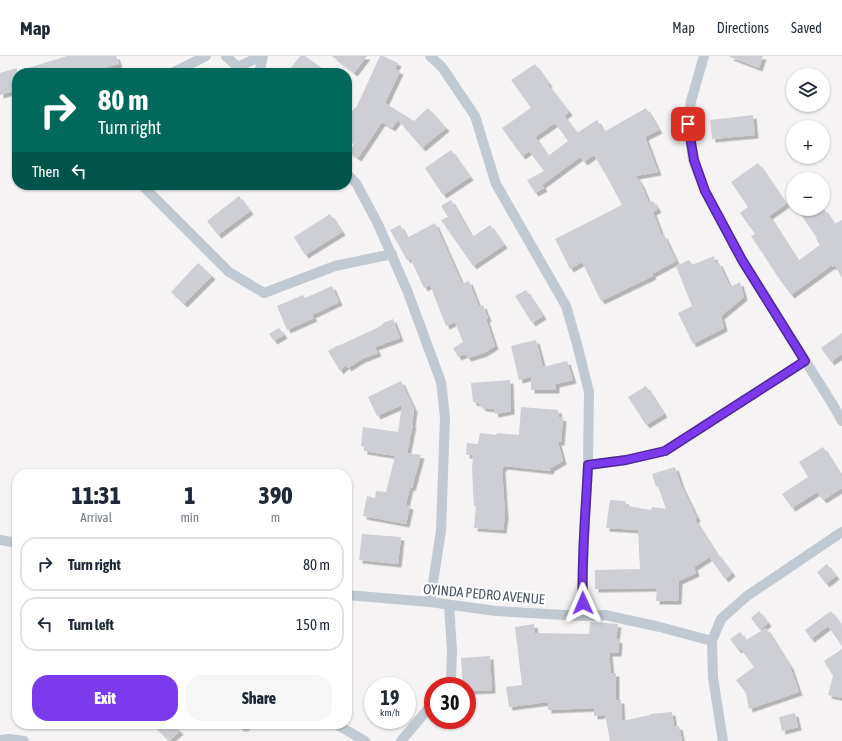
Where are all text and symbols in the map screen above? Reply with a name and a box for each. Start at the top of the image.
text: Map [20,17,51,39]
text: Map [672,20,695,36]
text: Directions [717,20,769,36]
text: Saved [791,20,822,36]
map controls [786,68,830,216]
button: layers [786,68,830,112]
icon: right [32,84,84,136]
text: 80 m [98,84,148,116]
pin [671,107,705,141]
icon: arrive [677,113,699,135]
text: Turn right [98,117,161,138]
button: + [786,120,830,164]
icon: left [68,160,90,182]
text: Then [32,163,60,180]
button: − [786,172,830,216]
text: 11:31 [72,482,121,509]
text: 1 [184,482,195,509]
text: 390 [259,482,292,509]
text: Arrival [80,510,112,525]
text: min [180,510,199,525]
text: m [271,510,280,525]
icon: right [34,553,56,575]
text: Turn right [68,556,121,573]
text: 80 m [303,556,330,573]
street label: OYINDA PEDRO AVENUE [423,581,545,607]
position arrow [562,582,604,624]
icon: left [34,613,56,635]
text: Turn left [68,616,114,633]
text: 150 m [296,616,330,633]
button: Exit [32,675,178,721]
button: Share [186,675,332,721]
speed limit sign: 30 [424,677,476,729]
text: 19 [381,686,399,709]
text: km/h [380,707,400,718]

